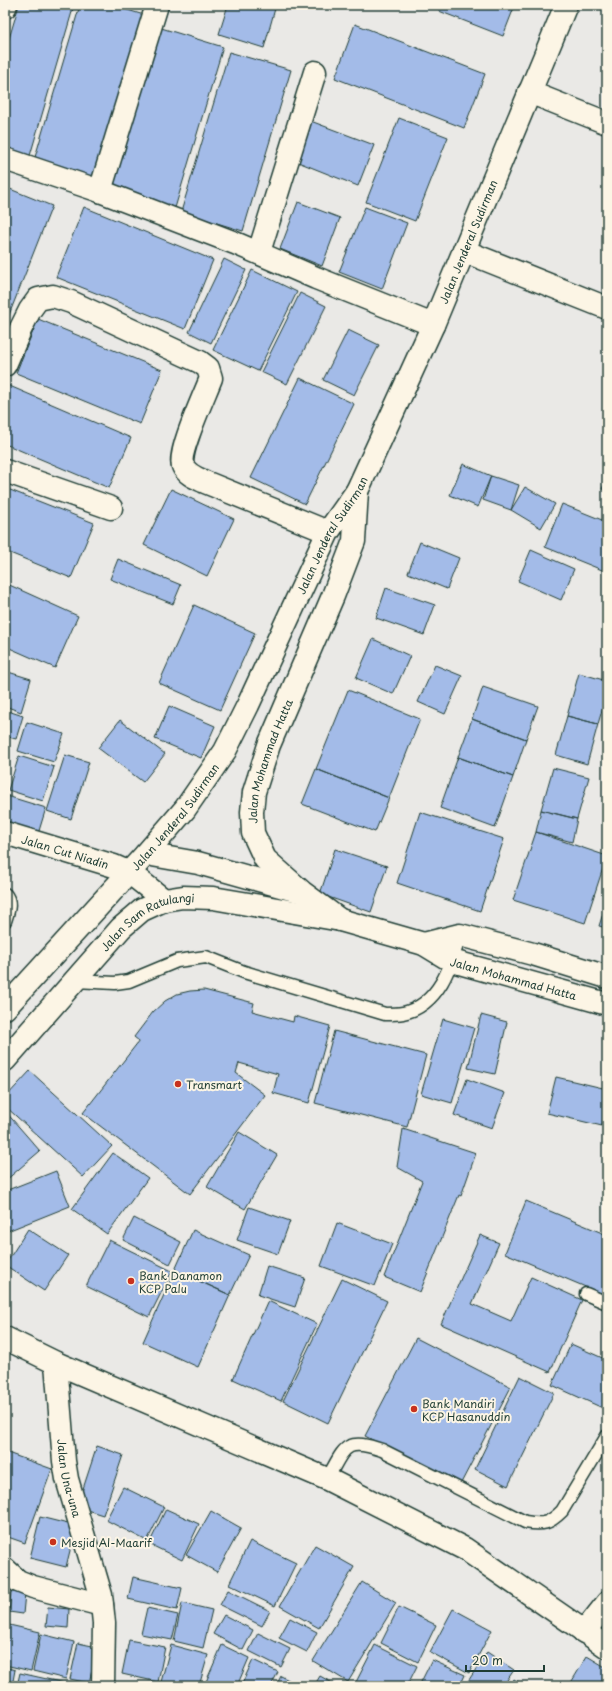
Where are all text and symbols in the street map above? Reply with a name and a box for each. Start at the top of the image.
street label: Jalan Jenderal Sudirman [434,177,501,306]
street label: Jalan Jenderal Sudirman [292,473,371,597]
street label: Jalan Mohammad Hatta [243,696,296,824]
street label: Jalan Jenderal Sudirman [127,760,223,874]
street label: Jalan Cut Niadin [20,830,111,872]
street label: Jalan Sam Ratulangi [96,888,195,955]
street label: Jalan Mohammad Hatta [448,952,579,1004]
place label: Transmart [186,1076,243,1093]
marker: Transmart [173,1079,183,1089]
place label: Bank Danamon KCP Palu [139,1267,222,1297]
marker: Bank Danamon KCP Palu [126,1276,136,1286]
place label: Bank Mandiri KCP Hasanuddin [422,1395,510,1425]
marker: Bank Mandiri KCP Hasanuddin [409,1404,419,1414]
street label: Jalan Una-una [54,1438,86,1519]
place label: Mesjid Al-Maarif [61,1534,153,1551]
marker: Mesjid Al-Maarif [48,1537,58,1547]
scale bar [466,1647,544,1673]
text: 20 m [472,1651,503,1669]

